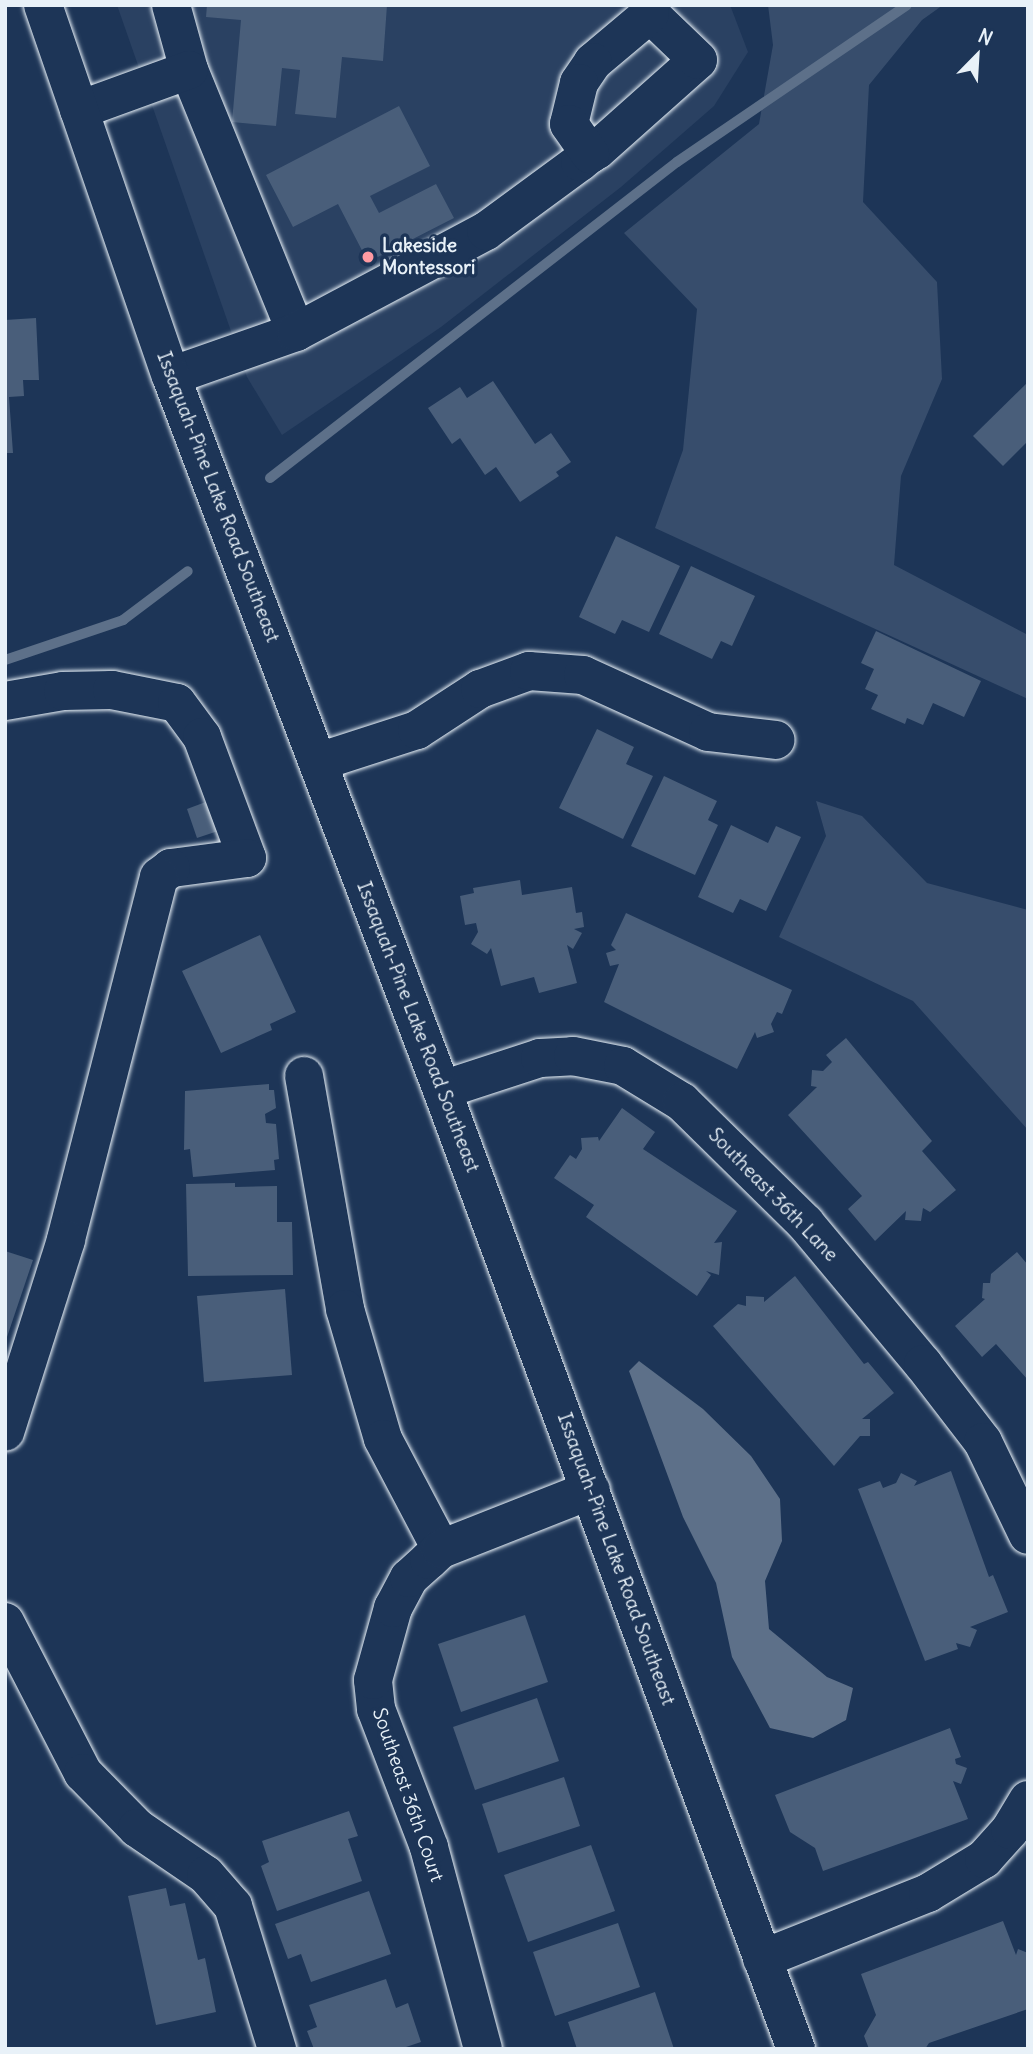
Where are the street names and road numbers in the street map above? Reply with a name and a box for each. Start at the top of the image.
street label: Issaquah-Pine Lake Road Southeast [152,349,284,645]
street label: Issaquah-Pine Lake Road Southeast [352,879,484,1175]
street label: Southeast 36th Lane [704,1124,842,1266]
street label: Issaquah-Pine Lake Road Southeast [552,1410,680,1708]
street label: Southeast 36th Court [368,1705,448,1885]

